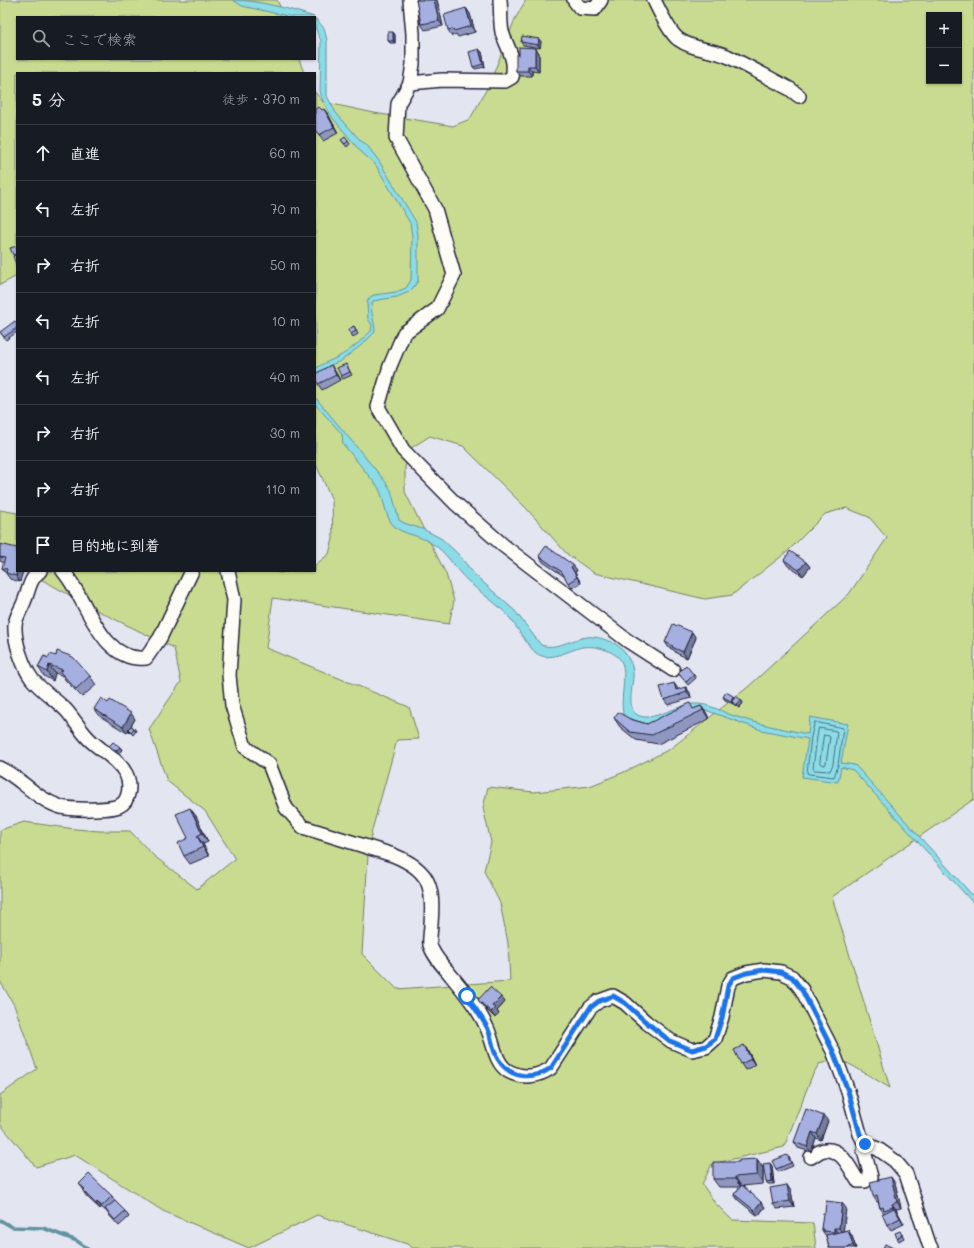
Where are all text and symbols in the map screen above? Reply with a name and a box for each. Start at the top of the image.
map controls [926,12,962,84]
button: + [926,12,962,48]
search box [16,16,316,60]
icon: search [30,27,52,49]
text: ここで検索 [62,29,137,49]
button: − [926,48,962,84]
text: 5 分 [32,88,65,110]
text: 徒歩 · 370 m [223,90,300,107]
icon: ahead [32,142,54,164]
text: 直進 [70,143,100,163]
text: 60 m [270,144,300,161]
icon: left [32,198,54,220]
text: 左折 [70,199,100,219]
text: 70 m [270,200,300,217]
icon: right [32,254,54,276]
text: 右折 [70,255,100,275]
text: 50 m [270,256,300,273]
icon: left [32,310,54,332]
text: 左折 [70,311,100,331]
text: 10 m [272,312,300,329]
icon: left [32,366,54,388]
text: 左折 [70,367,100,387]
text: 40 m [270,368,300,385]
icon: right [32,422,54,444]
text: 右折 [70,423,100,443]
text: 30 m [270,424,300,441]
icon: right [32,478,54,500]
text: 右折 [70,479,100,499]
text: 110 m [266,480,300,497]
icon: arrive [32,534,54,556]
text: 目的地に到着 [70,535,160,555]
route start [458,987,476,1005]
route end [856,1135,874,1153]

